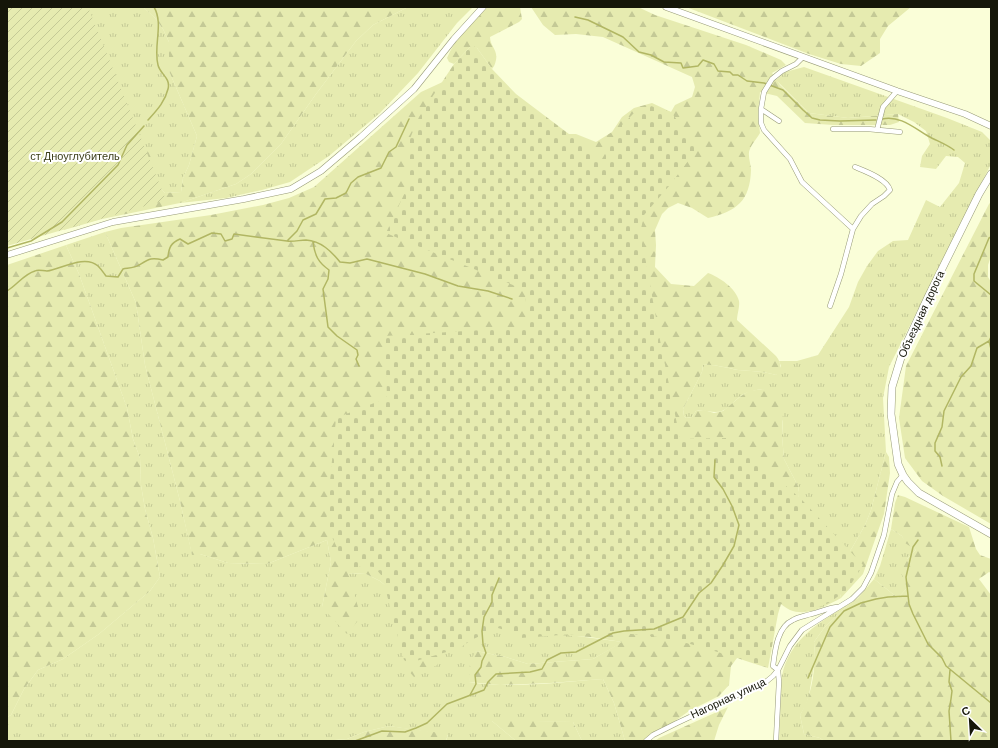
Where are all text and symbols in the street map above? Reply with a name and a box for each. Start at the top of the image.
park label: ст Дноуглубитель [30,150,120,162]
street label: Объездная дорога [896,268,947,359]
street label: Нагорная улица [689,675,768,721]
north arrow [950,700,990,740]
text: С [960,704,972,718]

